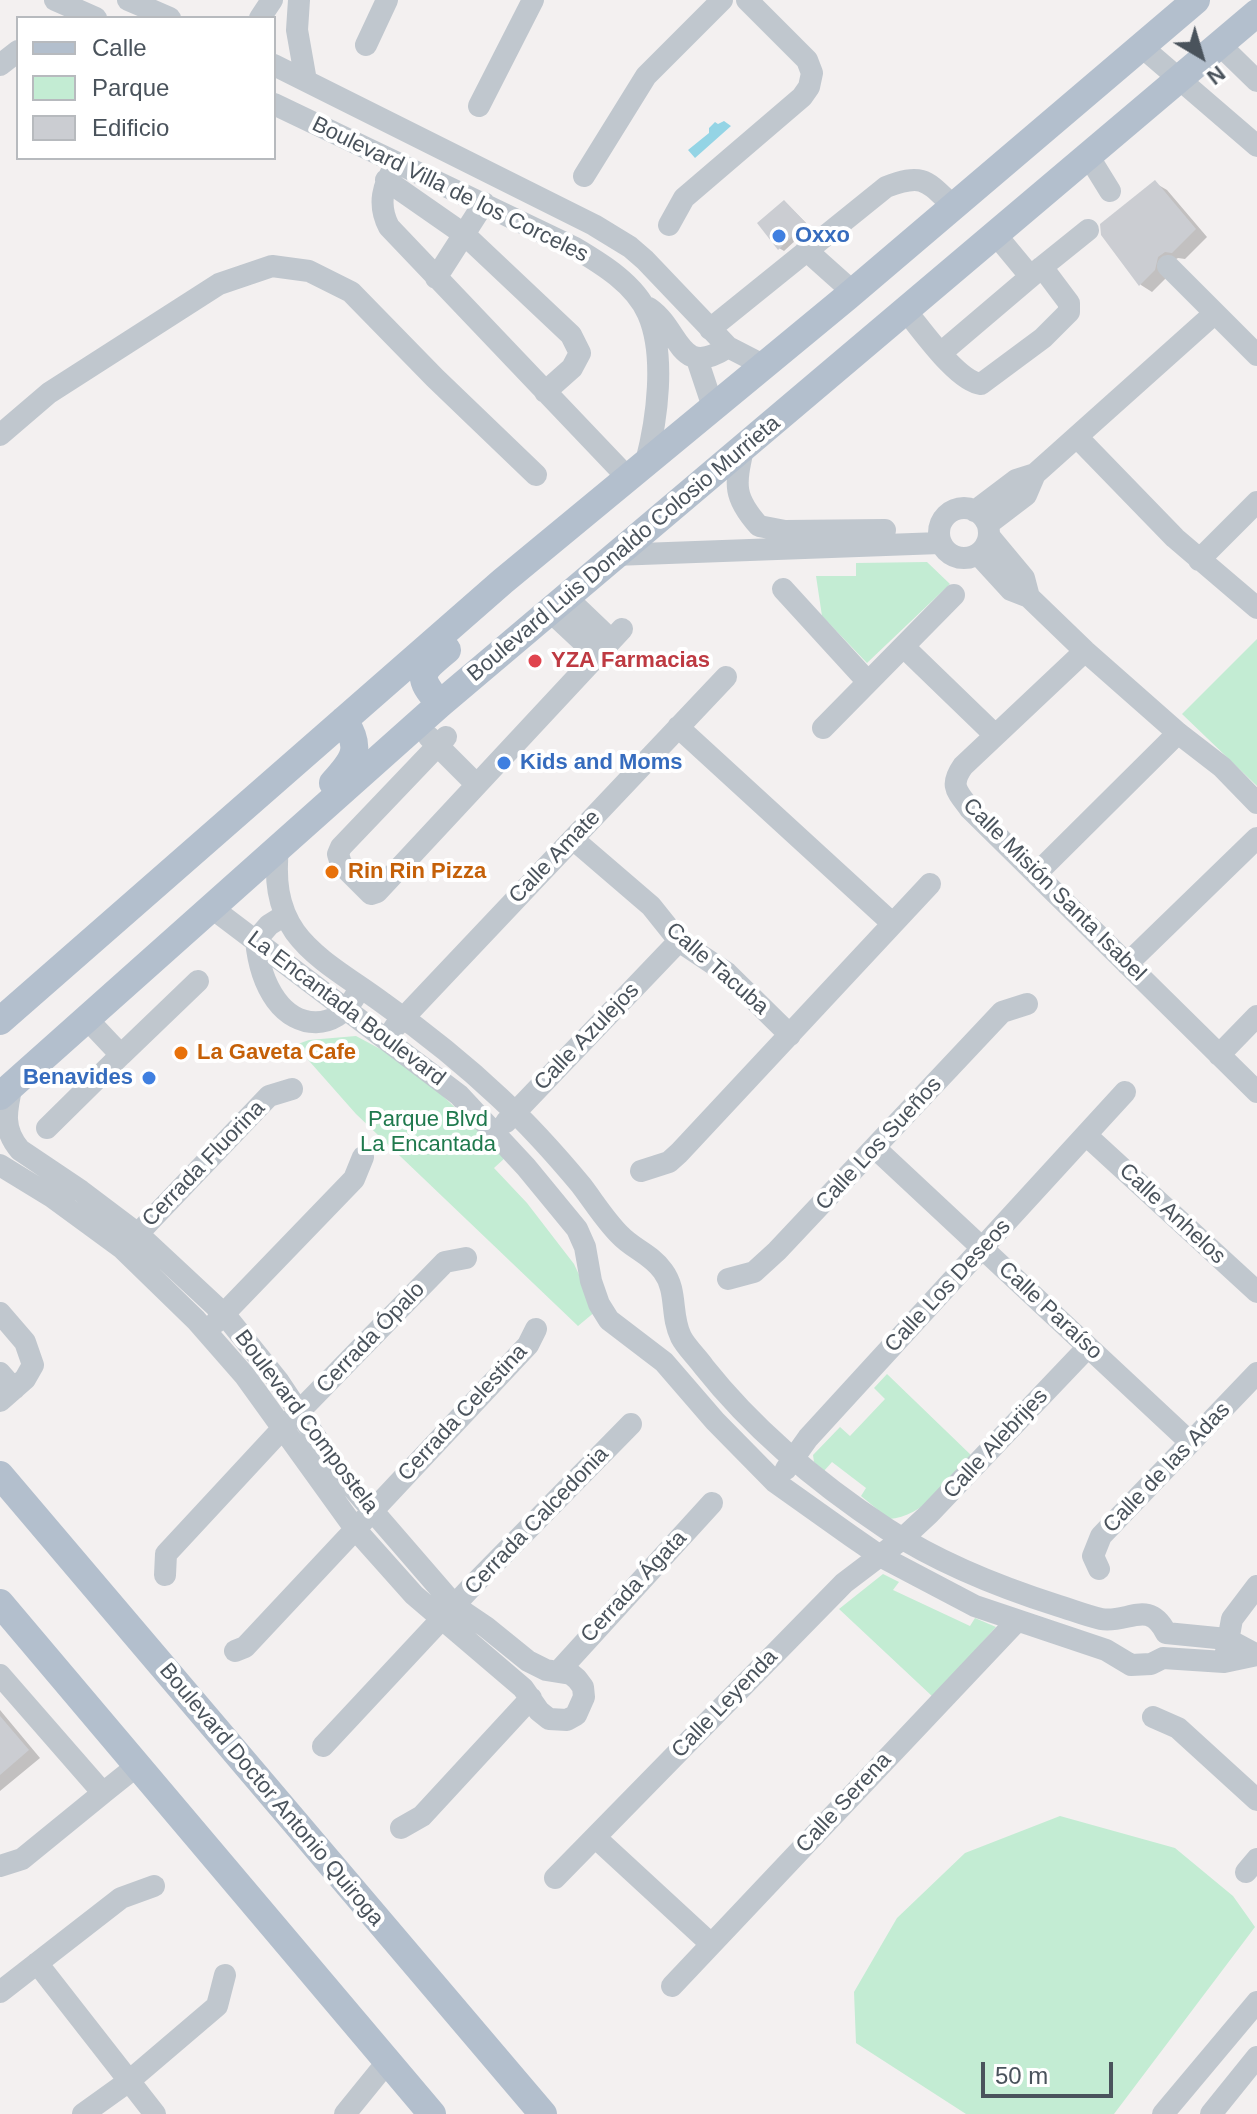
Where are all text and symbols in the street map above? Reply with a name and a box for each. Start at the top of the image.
legend [16,16,276,160]
north arrow [1161,16,1241,96]
text: Calle [92,34,147,61]
text: N [1202,61,1230,90]
text: Parque [92,74,169,101]
street label: Boulevard Villa de los Corceles [308,111,592,269]
text: Edificio [92,114,169,141]
place label: Oxxo [795,223,850,249]
marker: Oxxo [770,227,788,245]
street label: Boulevard Luis Donaldo Colosio Murrieta [462,410,786,688]
place label: YZA Farmacias [551,648,710,674]
marker: YZA Farmacias [526,652,544,670]
place label: Kids and Moms [520,750,683,776]
marker: Kids and Moms [495,754,513,772]
street label: Calle Misión Santa Isabel [957,793,1151,987]
street label: Calle Amate [504,805,606,909]
place label: Rin Rin Pizza [348,859,486,885]
marker: Rin Rin Pizza [323,863,341,881]
street label: Calle Tacuba [660,917,774,1021]
street label: La Encantada Boulevard [242,926,450,1092]
street label: Calle Azulejos [529,978,645,1096]
place label: La Gaveta Cafe [197,1040,356,1066]
marker: La Gaveta Cafe [172,1044,190,1062]
place label: Benavides [23,1065,133,1091]
marker: Benavides [140,1069,158,1087]
street label: Calle Los Sueños [811,1072,947,1216]
street label: Cerrada Fluorina [137,1095,271,1233]
park label: Parque Blvd La Encantada [360,1107,496,1158]
street label: Calle Anhelos [1113,1158,1231,1270]
street label: Calle Los Deseos [880,1214,1016,1358]
street label: Calle Paraíso [993,1256,1107,1366]
street label: Cerrada Ópalo [311,1277,431,1399]
street label: Boulevard Compostela [228,1325,384,1519]
street label: Cerrada Celestina [393,1339,533,1487]
street label: Calle Alebrijes [938,1384,1054,1504]
street label: Calle de las Adas [1098,1397,1236,1539]
street label: Cerrada Calcedonia [460,1441,614,1601]
street label: Cerrada Ágata [576,1526,692,1648]
street label: Calle Leyenda [667,1644,783,1764]
street label: Boulevard Doctor Antonio Quiroga [153,1658,389,1932]
street label: Calle Serena [791,1747,897,1859]
scale bar [985,2046,1117,2096]
text: 50 m [995,2062,1048,2089]

